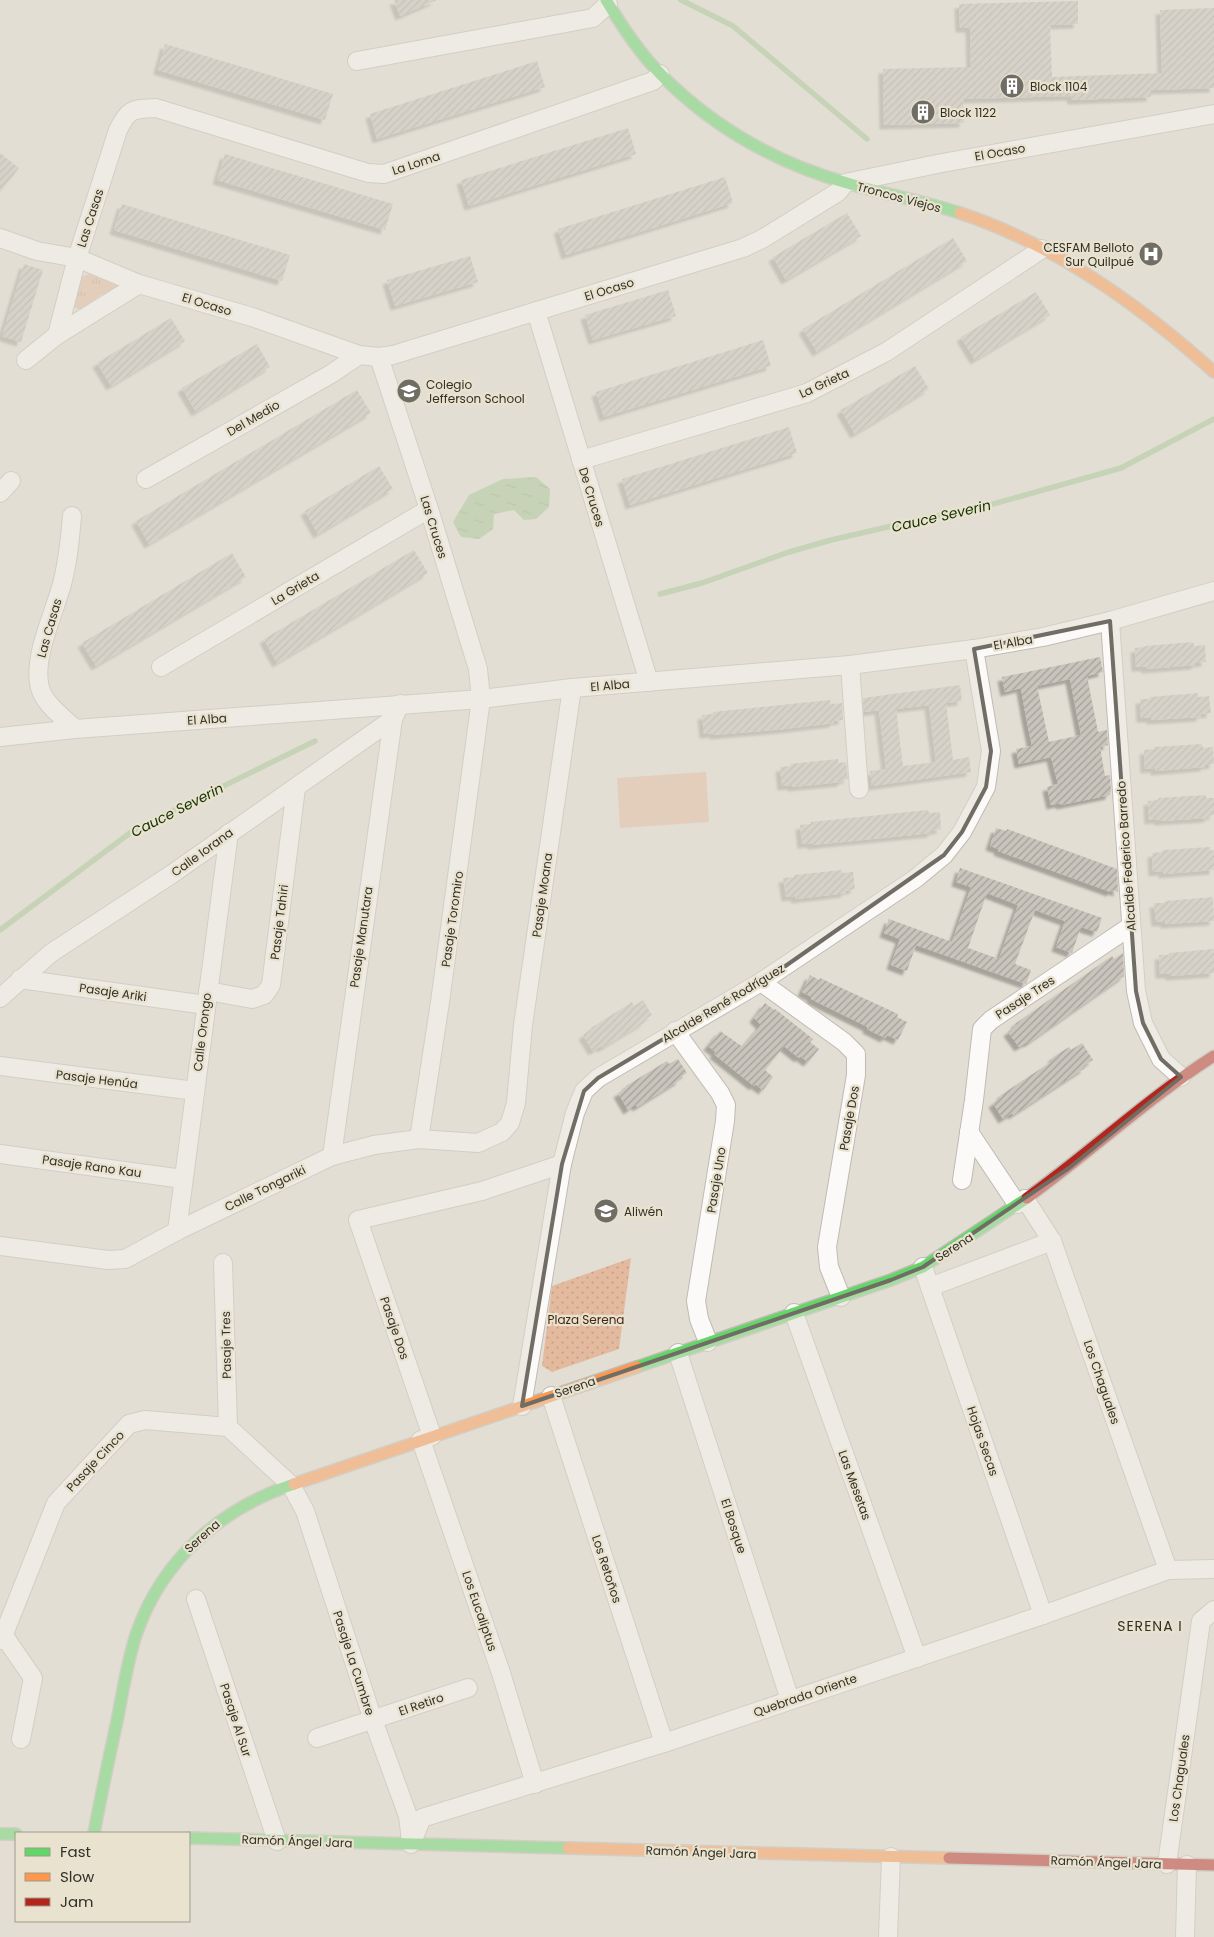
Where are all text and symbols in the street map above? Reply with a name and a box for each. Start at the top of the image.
building icon: Block 1104 [999,73,1025,99]
place label: Block 1104 [1030,78,1088,95]
building icon: Block 1122 [910,99,936,125]
place label: Block 1122 [940,104,996,121]
street label: El Ocaso [973,139,1027,165]
street label: La Loma [390,147,442,179]
street label: Troncos Viejos [855,178,943,216]
street label: Las Casas [73,186,107,250]
place label: CESFAM Belloto Sur Quilpué [1043,239,1134,270]
hospital icon: CESFAM Belloto Sur Quilpué [1138,241,1164,267]
street label: El Ocaso [582,273,636,305]
street label: El Ocaso [180,288,234,320]
street label: La Grieta [796,364,852,402]
place label: Colegio Jefferson School [426,376,525,407]
school or university icon: Colegio Jefferson School [396,378,422,404]
street label: Del Medio [223,396,283,440]
street label: De Cruces [575,465,609,529]
street label: Las Cruces [416,493,452,561]
water label: Cauce Severin [889,495,993,537]
street label: La Grieta [268,567,322,609]
street label: Las Casas [32,596,66,660]
street label: El Alba [992,630,1034,654]
street label: El Alba [590,675,630,695]
street label: El Alba [187,709,227,729]
water label: Cauce Severin [127,778,227,842]
street label: Alcalde Federico Barredo [1112,780,1140,932]
street label: Calle Iorana [167,824,237,880]
street label: Pasaje Moana [528,852,556,938]
street label: Pasaje Toromiro [437,870,467,968]
street label: Pasaje Tahiri [266,883,292,961]
street label: Pasaje Manutara [345,885,377,989]
street label: Alcalde René Rodríguez [658,960,788,1046]
street label: Pasaje Tres [992,971,1058,1023]
street label: Pasaje Ariki [78,979,148,1005]
street label: Calle Orongo [189,991,215,1072]
street label: Pasaje Henúa [55,1066,139,1092]
street label: Pasaje Dos [835,1084,863,1152]
street label: Pasaje Uno [702,1146,730,1214]
street label: Pasaje Rano Kau [41,1151,143,1181]
street label: Calle Tongariki [221,1161,309,1215]
school or university icon: Aliwén [593,1198,619,1224]
place label: Aliwén [624,1203,663,1220]
street label: Serena [932,1228,976,1266]
street label: Pasaje Dos [376,1294,414,1362]
street label: Pasaje Tres [217,1311,235,1379]
park label: Plaza Serena [548,1311,624,1328]
street label: Los Chaguales [1080,1338,1124,1426]
street label: Serena [552,1372,598,1402]
street label: Hojas Secas [963,1404,1003,1478]
street label: Pasaje Cinco [62,1426,128,1495]
street label: Las Mesetas [835,1448,875,1522]
street label: El Bosque [717,1496,751,1556]
street label: Serena [181,1516,223,1556]
street label: Los Retoños [588,1533,626,1605]
street label: Los Eucaliptus [458,1569,502,1653]
street label: Pasaje La Cumbre [329,1609,379,1717]
district label: SERENA I [1117,1616,1183,1636]
street label: Quebrada Oriente [751,1669,859,1721]
street label: Pasaje Al Sur [216,1681,256,1759]
street label: El Retiro [396,1688,446,1720]
street label: Los Chaguales [1164,1733,1194,1823]
street label: Ramón Ángel Jara [241,1831,353,1851]
legend [15,1832,190,1922]
text: Fast [60,1841,91,1862]
street label: Ramón Ángel Jara [645,1842,757,1862]
street label: Ramón Ángel Jara [1050,1852,1162,1872]
text: Slow [60,1866,95,1887]
text: Jam [60,1891,94,1912]

